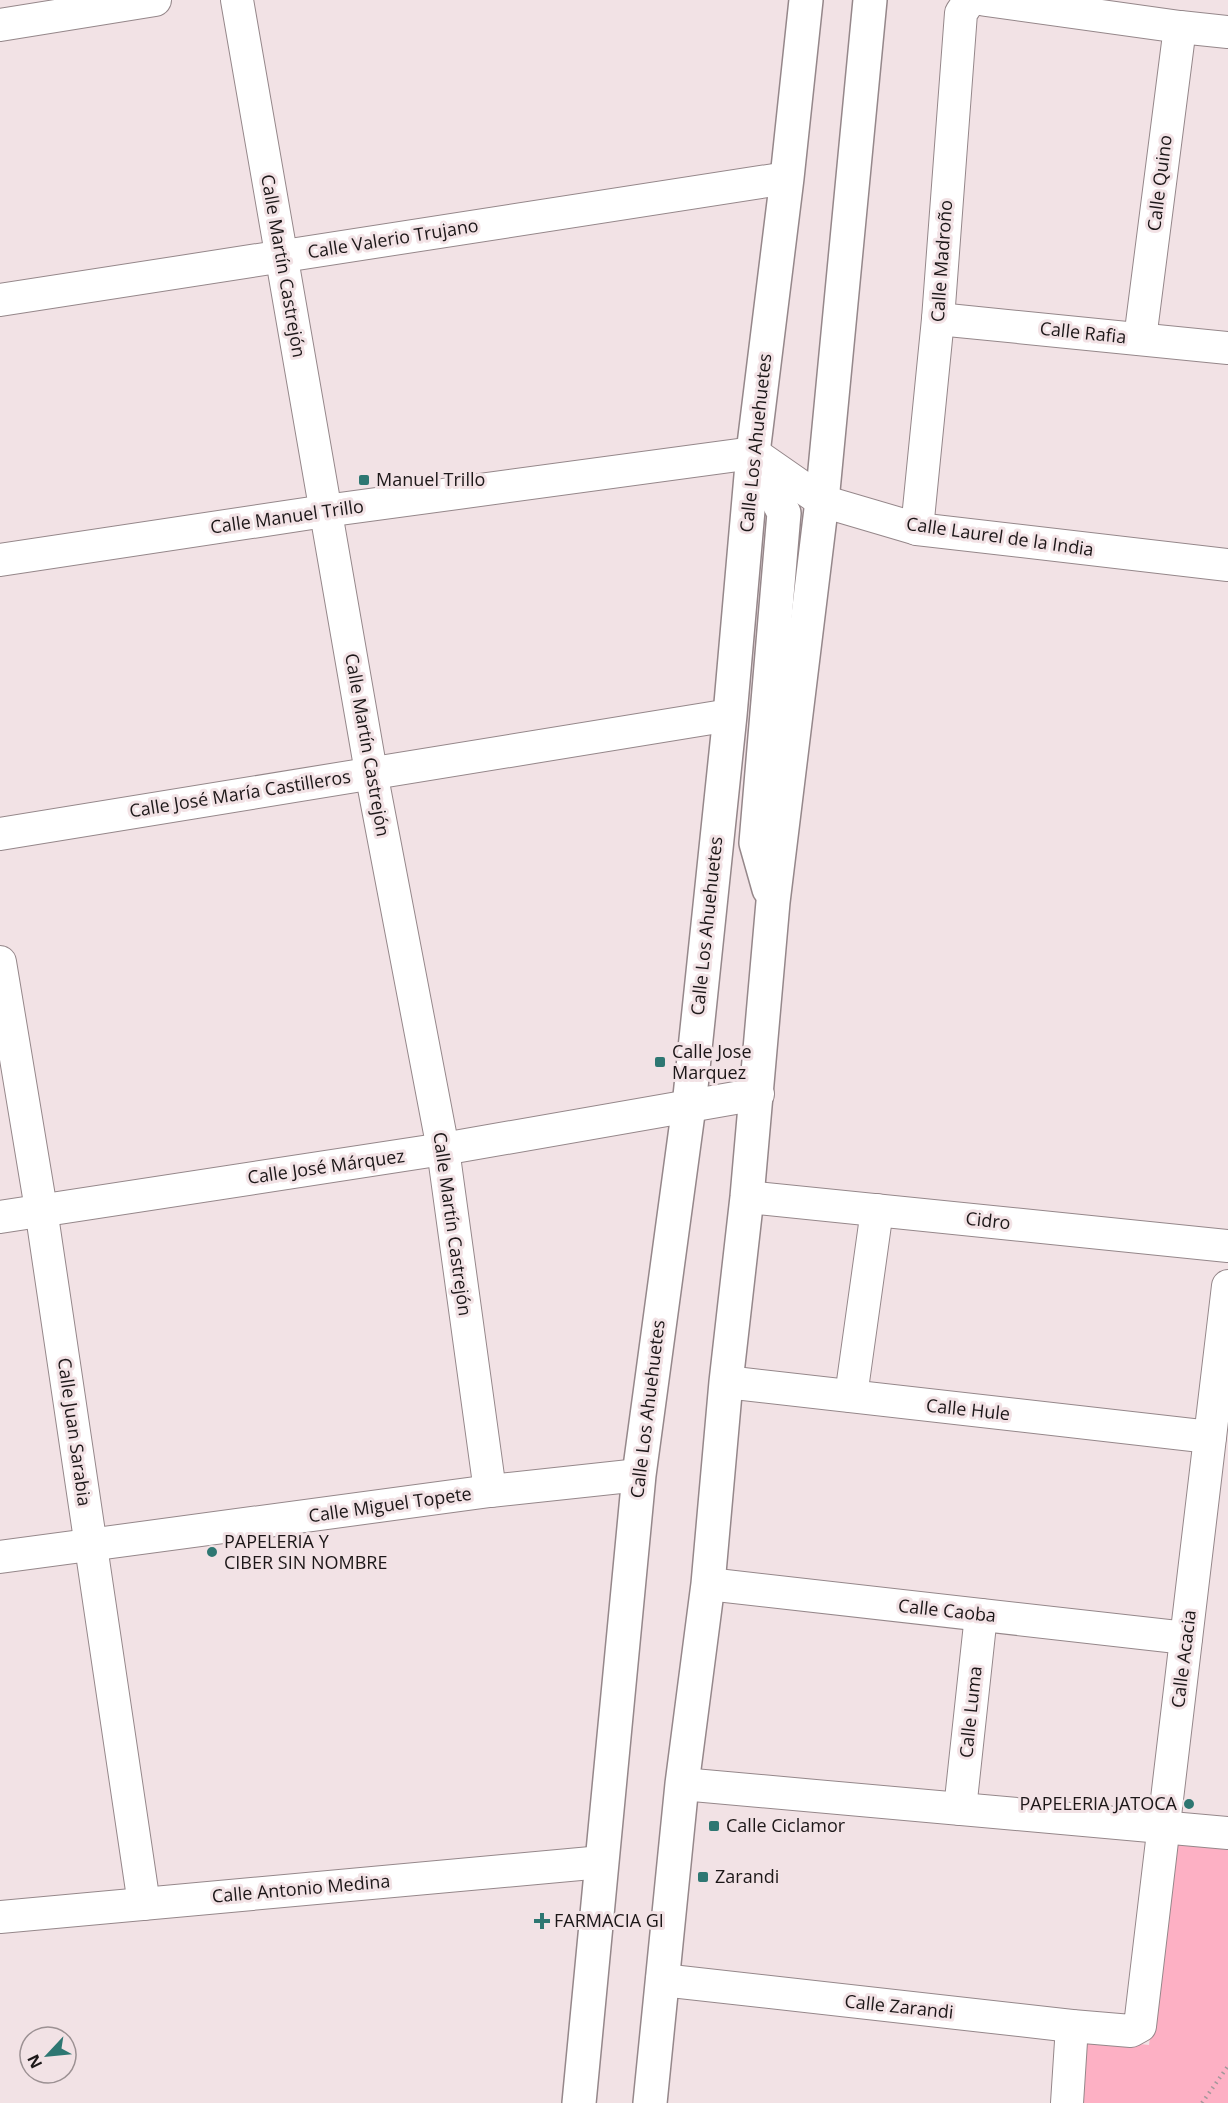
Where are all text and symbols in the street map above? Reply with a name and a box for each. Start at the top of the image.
street label: Calle Quino [1141,133,1177,232]
street label: Calle Martín Castrejón [256,172,312,359]
street label: Calle Madroño [925,199,957,323]
street label: Calle Valerio Trujano [306,213,480,263]
street label: Calle Rafia [1039,316,1128,348]
street label: Calle Los Ahuehuetes [734,352,776,533]
place label: Manuel Trillo [376,467,485,491]
marker: Manuel Trillo [357,473,371,487]
street label: Calle Manuel Trillo [209,493,365,539]
street label: Calle Laurel de la India [905,511,1095,561]
street label: Calle Martín Castrejón [340,651,396,838]
street label: Calle José María Castilleros [127,764,352,822]
street label: Calle Los Ahuehuetes [685,835,727,1016]
place label: Calle Jose Marquez [672,1039,752,1084]
marker: Calle Jose Marquez [653,1055,667,1069]
street label: Calle Martín Castrejón [428,1130,478,1317]
street label: Calle José Márquez [246,1143,406,1189]
street label: Cidro [964,1206,1012,1234]
street label: Calle Los Ahuehuetes [624,1318,670,1499]
street label: Calle Juan Sarabia [53,1356,97,1508]
street label: Calle Hule [925,1393,1011,1425]
street label: Calle Miguel Topete [307,1481,473,1527]
place label: PAPELERIA Y CIBER SIN NOMBRE [224,1529,387,1574]
marker: PAPELERIA Y CIBER SIN NOMBRE [205,1545,219,1559]
street label: Calle Caoba [897,1593,997,1627]
street label: Calle Acacia [1165,1609,1201,1709]
street label: Calle Luma [953,1665,987,1759]
place label: PAPELERIA JATOCA [1020,1791,1178,1815]
marker: PAPELERIA JATOCA [1182,1797,1196,1811]
place label: Calle Ciclamor [726,1813,846,1837]
marker: Calle Ciclamor [707,1819,721,1833]
place label: Zarandi [715,1864,779,1888]
street label: Calle Antonio Medina [211,1868,391,1908]
marker: Zarandi [696,1870,710,1884]
place label: FARMACIA GI [554,1908,664,1932]
marker: FARMACIA GI [535,1914,549,1928]
street label: Calle Zarandi [843,1988,955,2024]
north arrow [18,2025,78,2085]
text: N [22,2051,47,2072]

